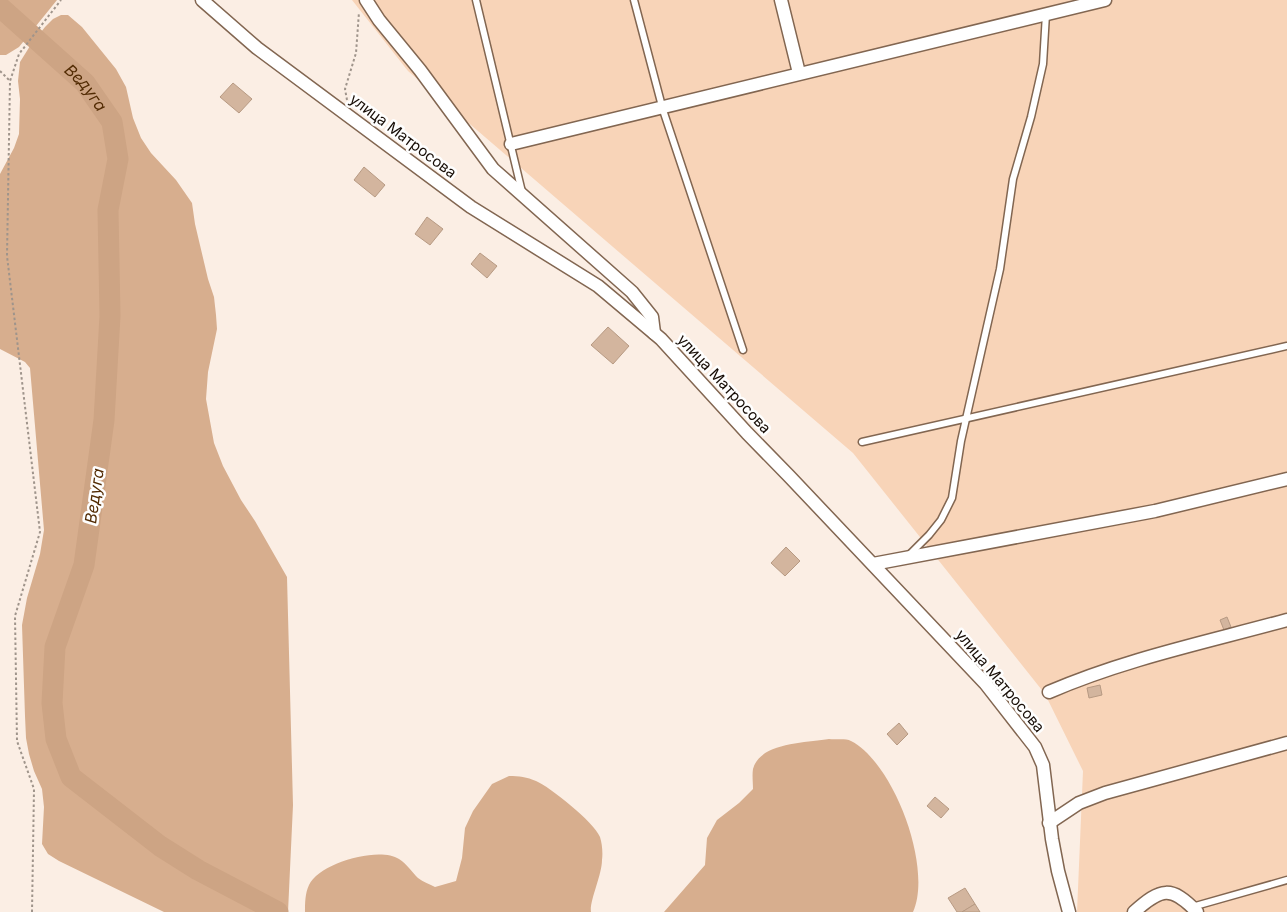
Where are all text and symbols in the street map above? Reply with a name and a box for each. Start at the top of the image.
water label: Ведуга [61,60,111,115]
street label: улица Матросова [346,89,460,182]
street label: улица Матросова [674,330,775,437]
water label: Ведуга [80,467,108,525]
street label: улица Матросова [952,625,1049,736]

